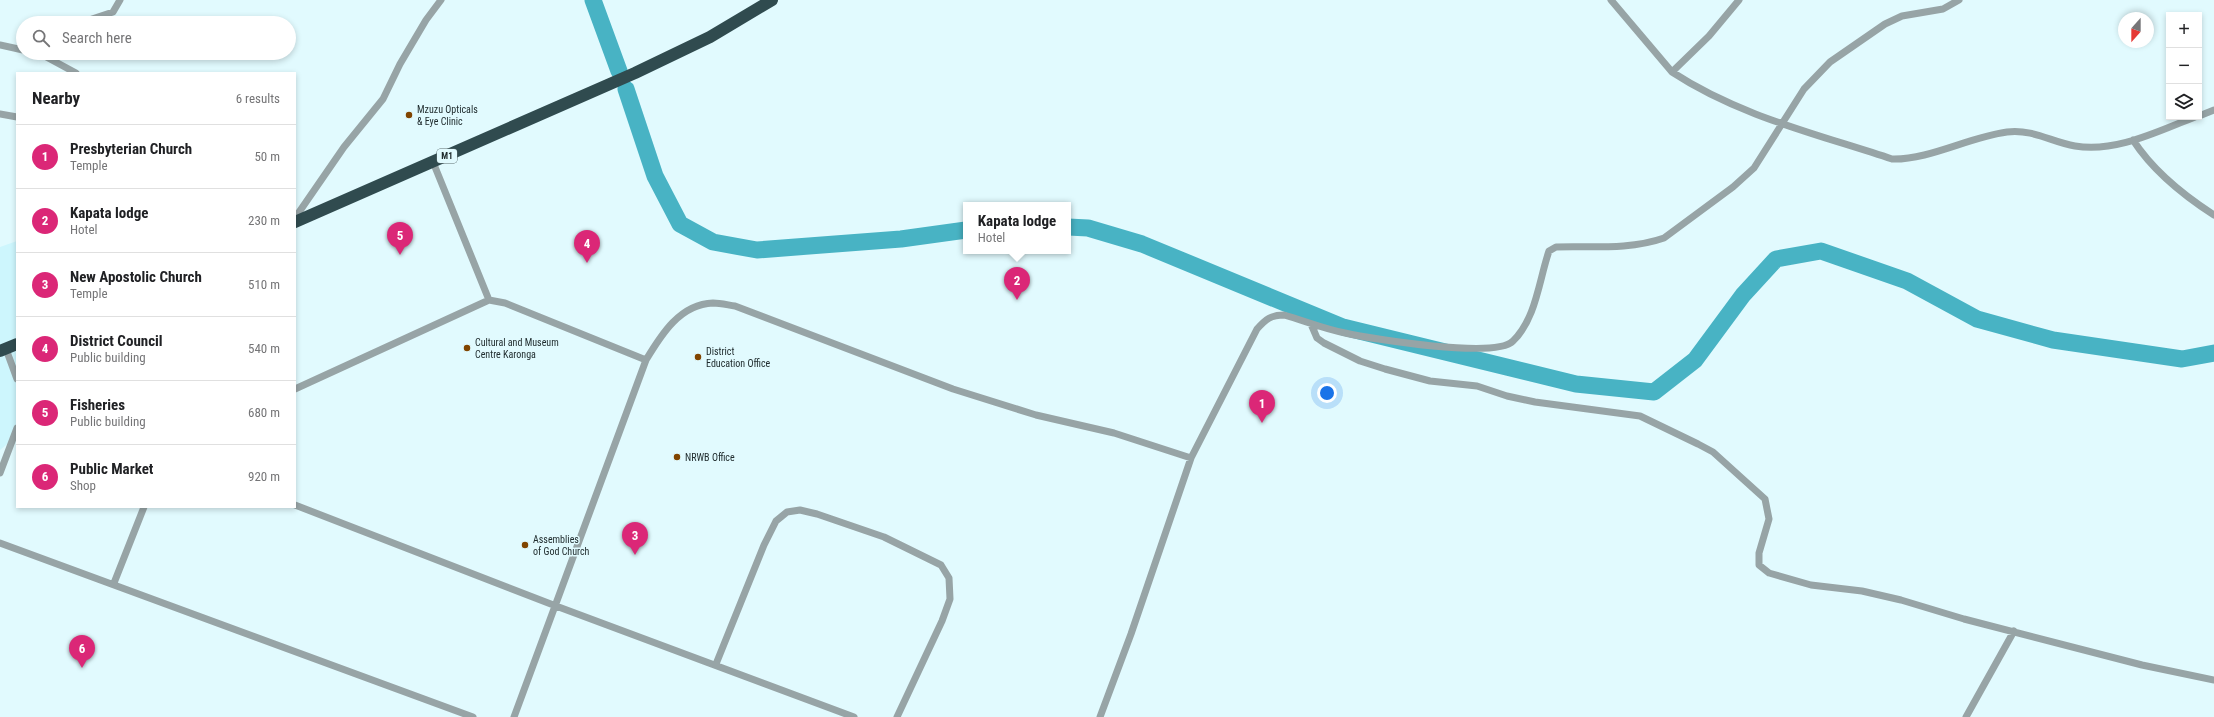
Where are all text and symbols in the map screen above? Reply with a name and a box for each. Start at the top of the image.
north arrow [2118,12,2154,48]
map controls [2166,12,2202,120]
button: + [2166,12,2202,48]
search box [16,16,296,60]
icon: search [30,27,52,49]
text: Search here [62,29,132,47]
button: − [2166,48,2202,84]
button: layers [2166,84,2202,120]
text: Nearby [32,88,80,108]
text: 6 results [236,91,280,106]
place label: Mzuzu Opticals & Eye Clinic [417,104,478,127]
marker: Mzuzu Opticals & Eye Clinic [404,110,414,120]
text: Presbyterian Church [70,140,192,158]
text: 1 [42,149,48,164]
text: 50 m [254,149,280,164]
road number: M1 [437,149,457,163]
text: Temple [70,158,108,173]
popup [963,202,1071,254]
text: Kapata lodge [70,204,148,222]
text: Kapata lodge [978,212,1056,230]
text: 2 [42,213,48,228]
text: 230 m [248,213,280,228]
text: Hotel [70,222,98,237]
pin: 5 [387,222,413,255]
pin: 4 [574,230,600,263]
text: Hotel [978,230,1005,245]
pin: 2 [1004,267,1030,300]
text: New Apostolic Church [70,268,202,286]
text: 3 [42,277,48,292]
text: 510 m [248,277,280,292]
text: Temple [70,286,108,301]
text: District Council [70,332,163,350]
place label: Cultural and Museum Centre Karonga [475,337,559,360]
text: 4 [42,341,48,356]
text: 540 m [248,341,280,356]
marker: Cultural and Museum Centre Karonga [462,343,472,353]
place label: District Education Office [706,346,771,369]
text: Public building [70,350,146,365]
marker: District Education Office [693,352,703,362]
your location [1317,383,1337,403]
pin: 1 [1249,390,1275,423]
text: Fisheries [70,396,125,414]
text: 5 [42,405,48,420]
text: 680 m [248,405,280,420]
text: Public building [70,414,146,429]
marker: NRWB Office [672,452,682,462]
place label: NRWB Office [685,452,735,463]
text: Public Market [70,460,153,478]
text: 6 [42,469,48,484]
text: 920 m [248,469,280,484]
text: Shop [70,478,96,493]
pin: 3 [622,522,648,555]
place label: Assemblies of God Church [533,534,590,557]
marker: Assemblies of God Church [520,540,530,550]
pin: 6 [69,635,95,668]

